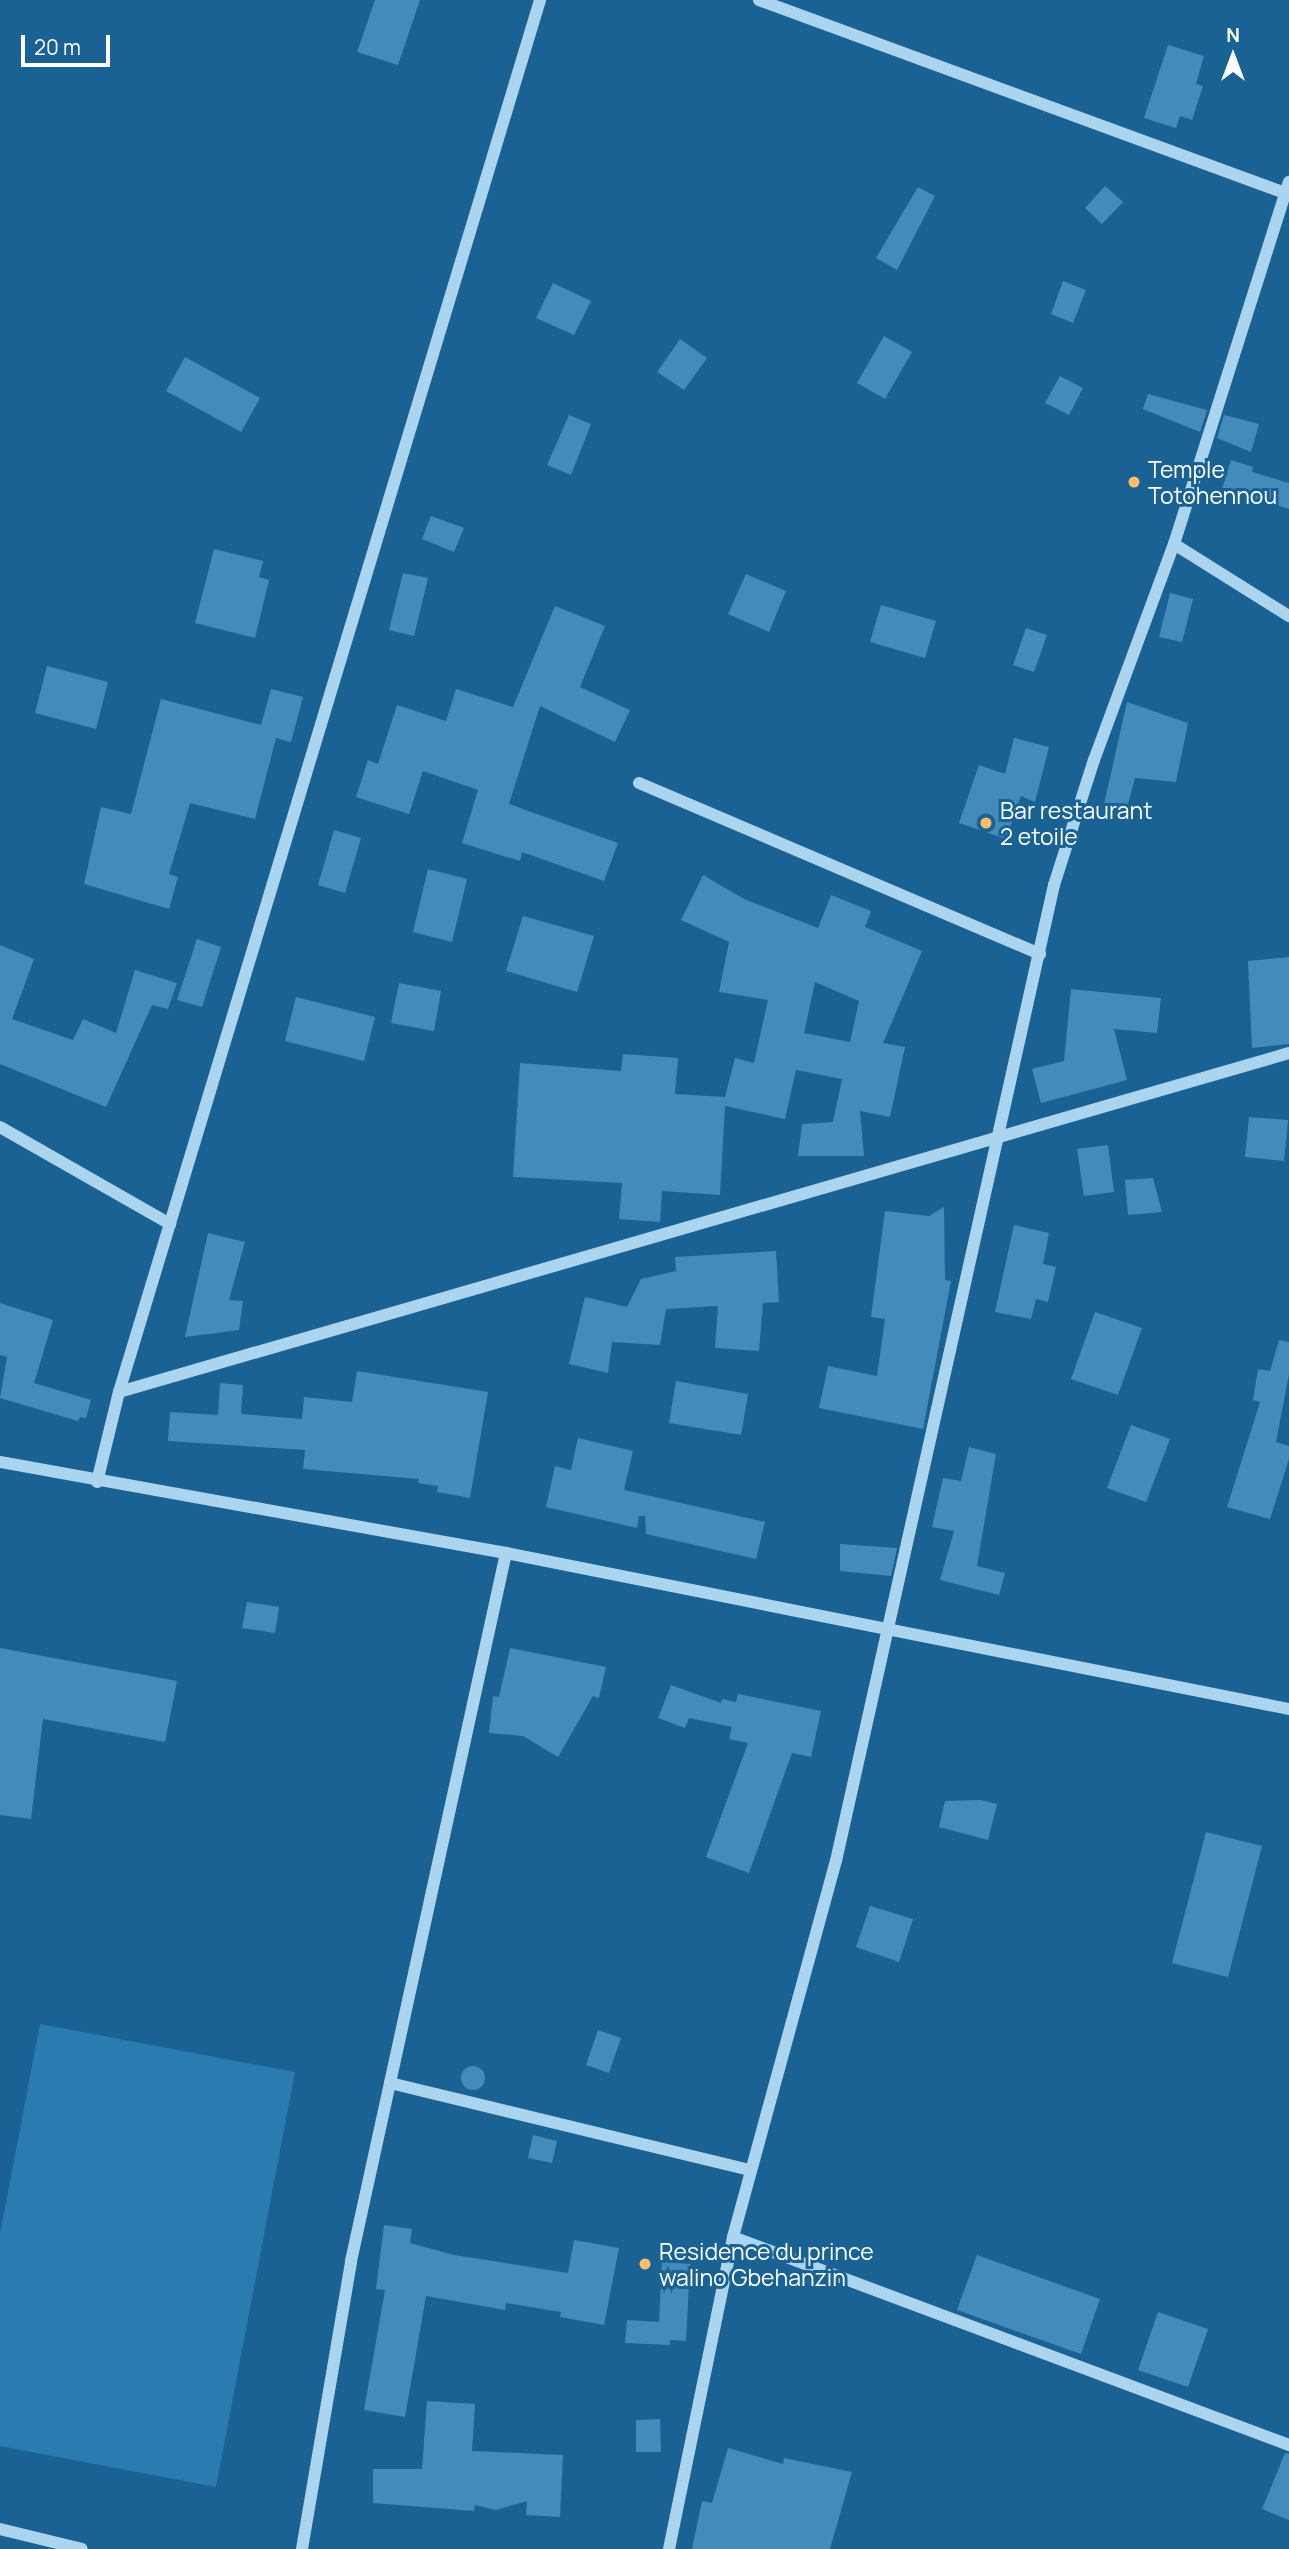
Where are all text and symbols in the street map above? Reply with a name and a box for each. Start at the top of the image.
scale bar [24,21,114,65]
north arrow [1198,21,1268,91]
text: N [1226,22,1240,48]
text: 20 m [34,33,81,61]
place label: Temple Totohennou [1148,455,1277,509]
marker: Temple Totohennou [1126,474,1142,490]
place label: Bar restaurant 2 etoile [1000,796,1152,850]
marker: Bar restaurant 2 etoile [978,815,994,831]
place label: Residence du prince walino Gbehanzin [659,2237,874,2291]
marker: Residence du prince walino Gbehanzin [637,2256,653,2272]

